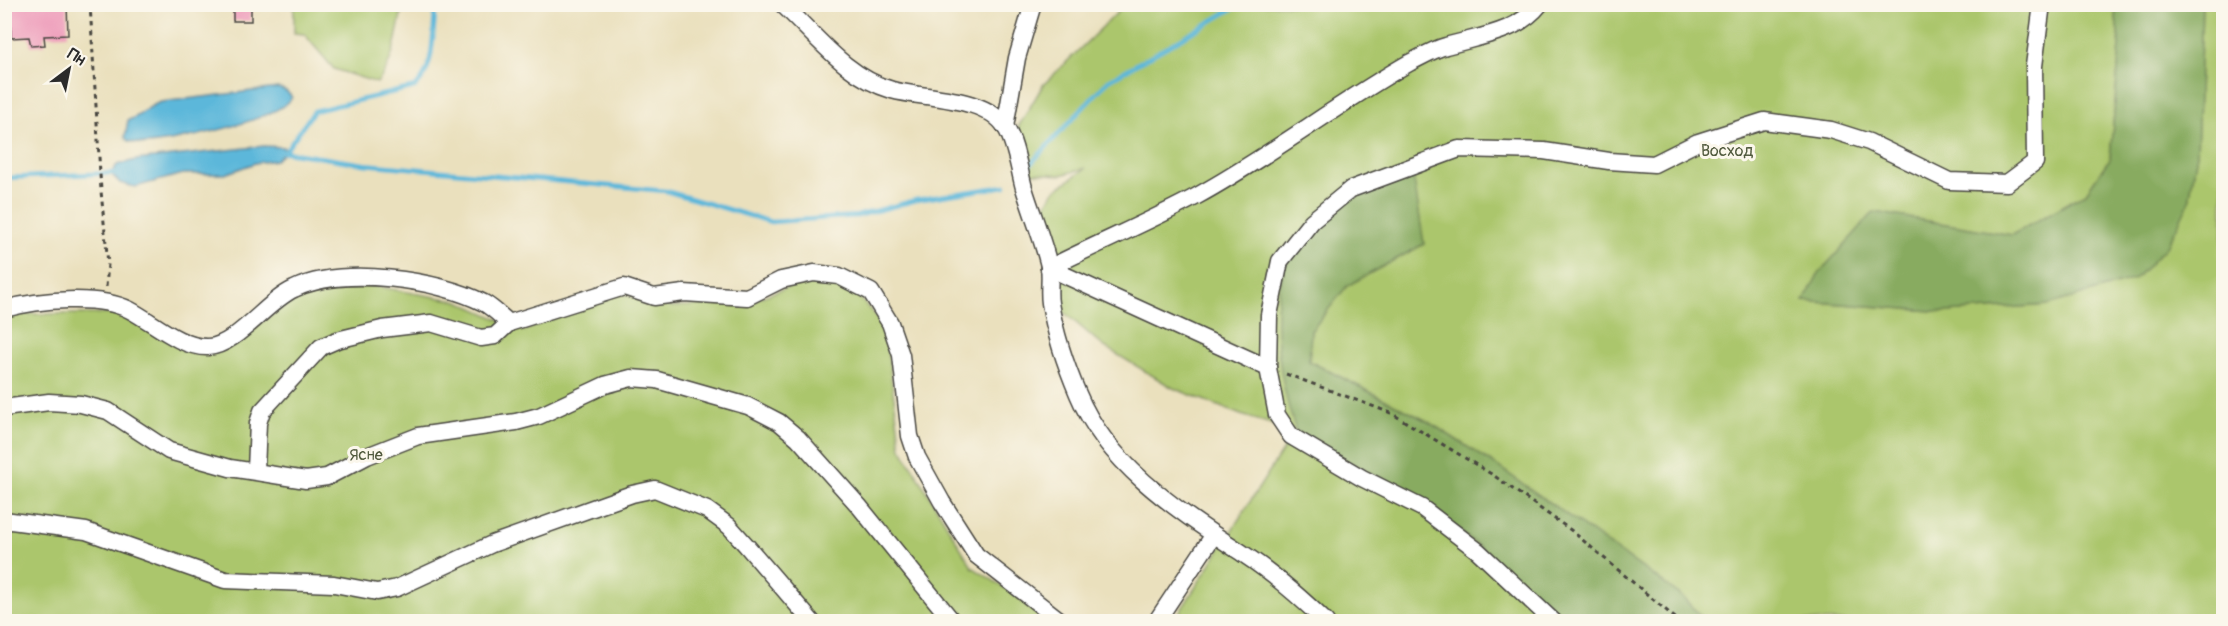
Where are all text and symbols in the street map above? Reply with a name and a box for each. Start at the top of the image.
north arrow [39,39,99,99]
text: Пн [64,44,89,70]
park label: Восход [1701,141,1753,161]
park label: Ясне [349,445,383,465]

